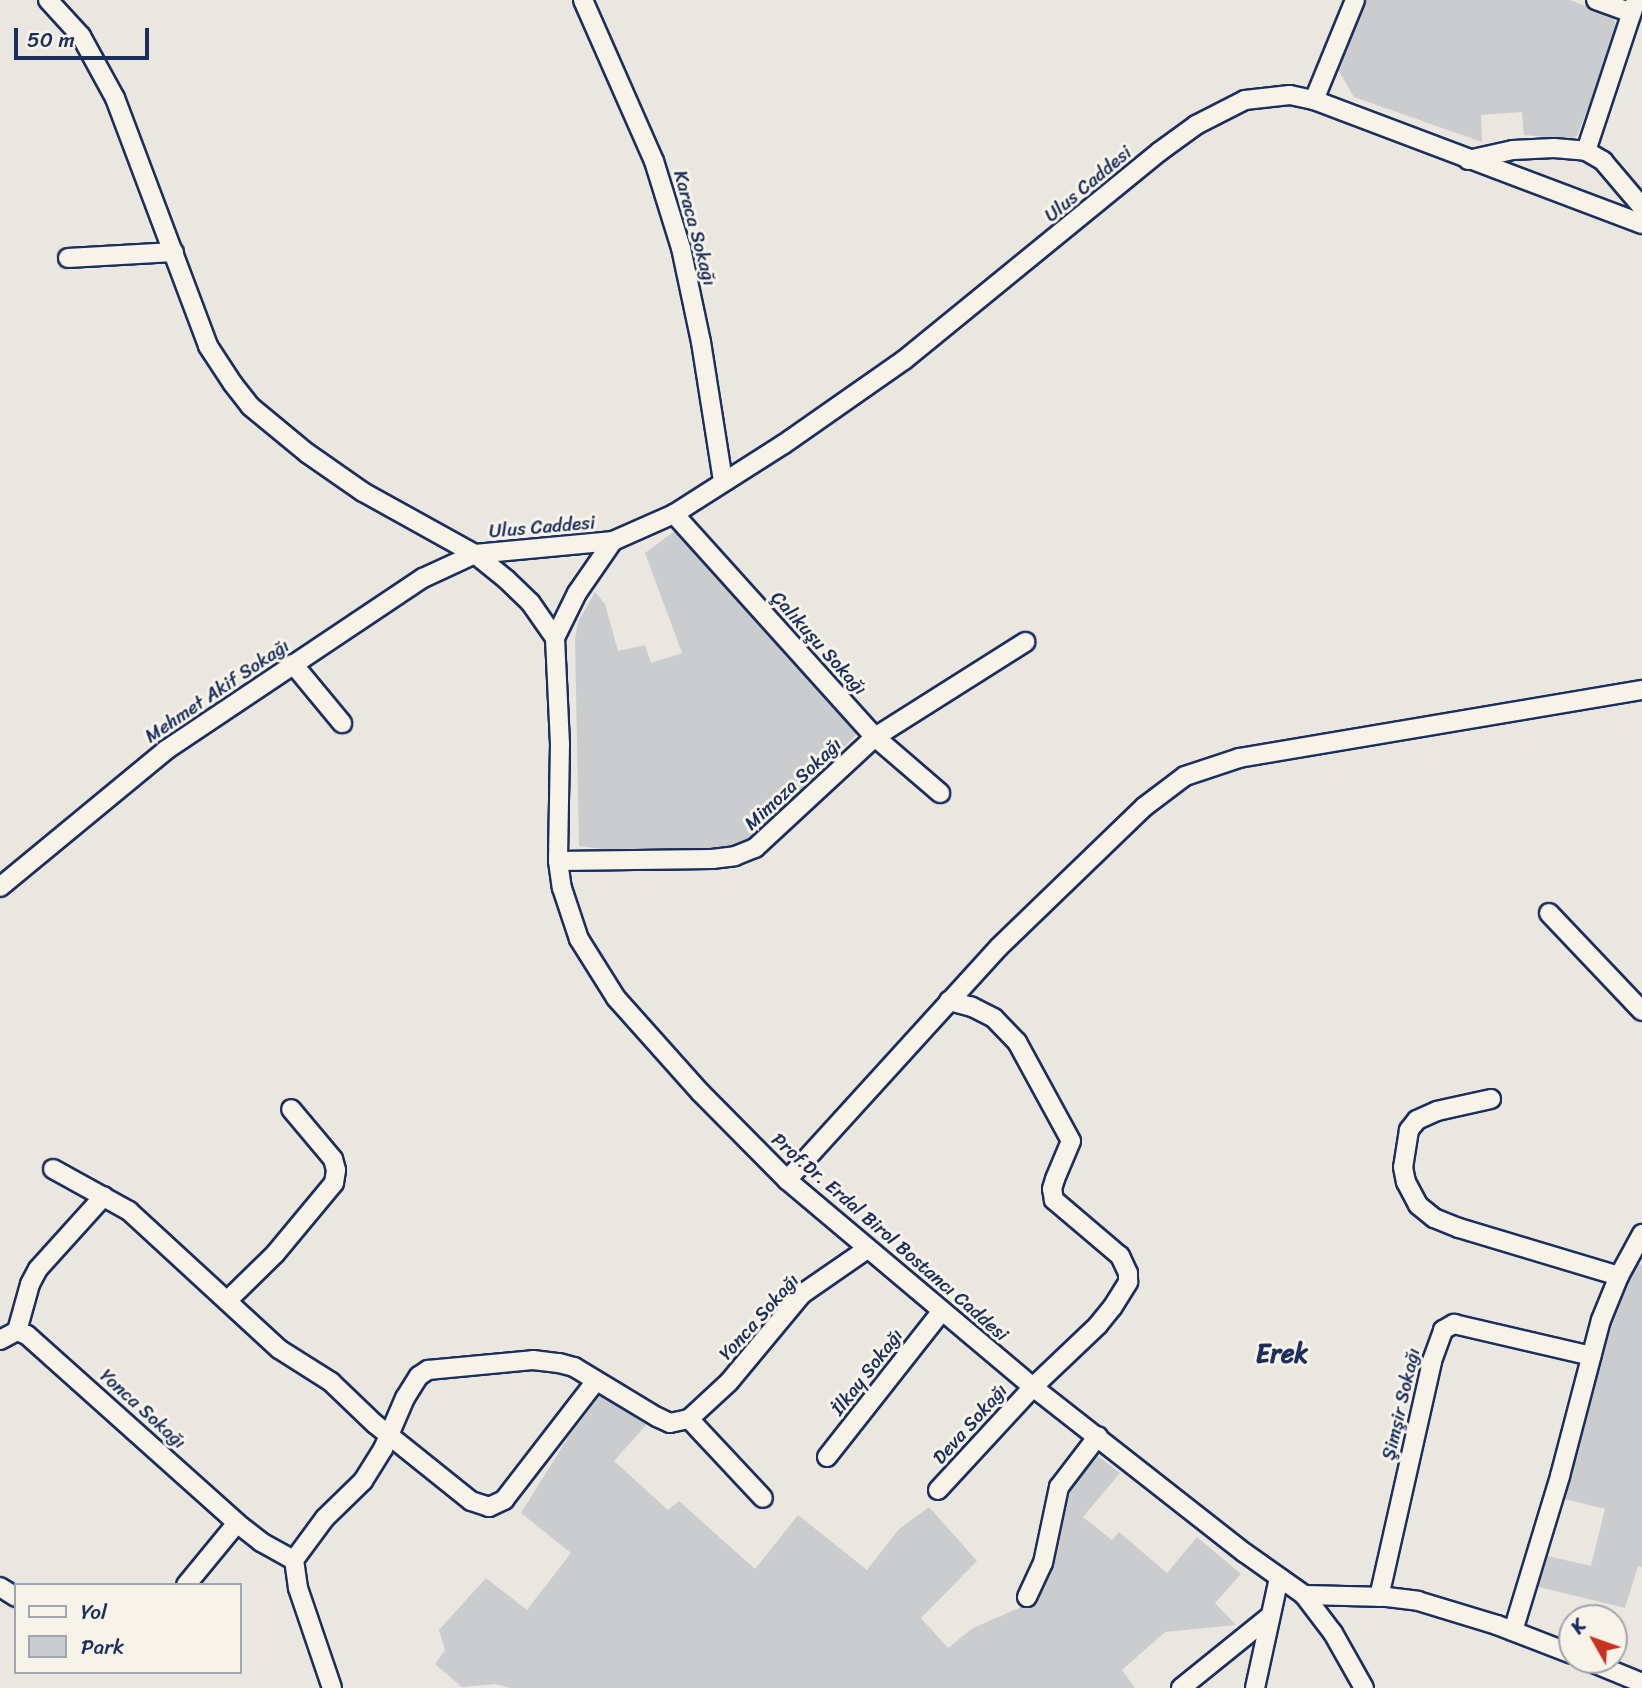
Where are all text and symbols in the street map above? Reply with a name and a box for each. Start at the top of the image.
scale bar [18,14,152,58]
text: 50 m [27,21,75,59]
street label: Ulus Caddesi [1040,141,1136,227]
street label: Karaca Sokağı [669,168,721,288]
street label: Ulus Caddesi [488,511,596,543]
street label: Çalıkuşu Sokağı [766,586,872,700]
street label: Mehmet Akif Sokağı [140,634,294,748]
street label: Mimoza Sokağı [740,733,846,835]
street label: Prof.Dr. Erdal Birol Bostancı Caddesi [767,1128,1013,1346]
street label: Yonca Sokağı [714,1269,804,1365]
street label: İlkay Sokağı [826,1324,908,1420]
district label: Erek [1256,1338,1308,1370]
street label: Şimşir Sokağı [1377,1346,1425,1462]
street label: Yonca Sokağı [95,1364,191,1454]
street label: Deva Sokağı [928,1379,1012,1469]
legend [14,1583,242,1674]
text: Yol [81,1593,107,1631]
north arrow [1558,1604,1628,1674]
text: K [1562,1611,1594,1642]
text: Park [81,1628,124,1666]

